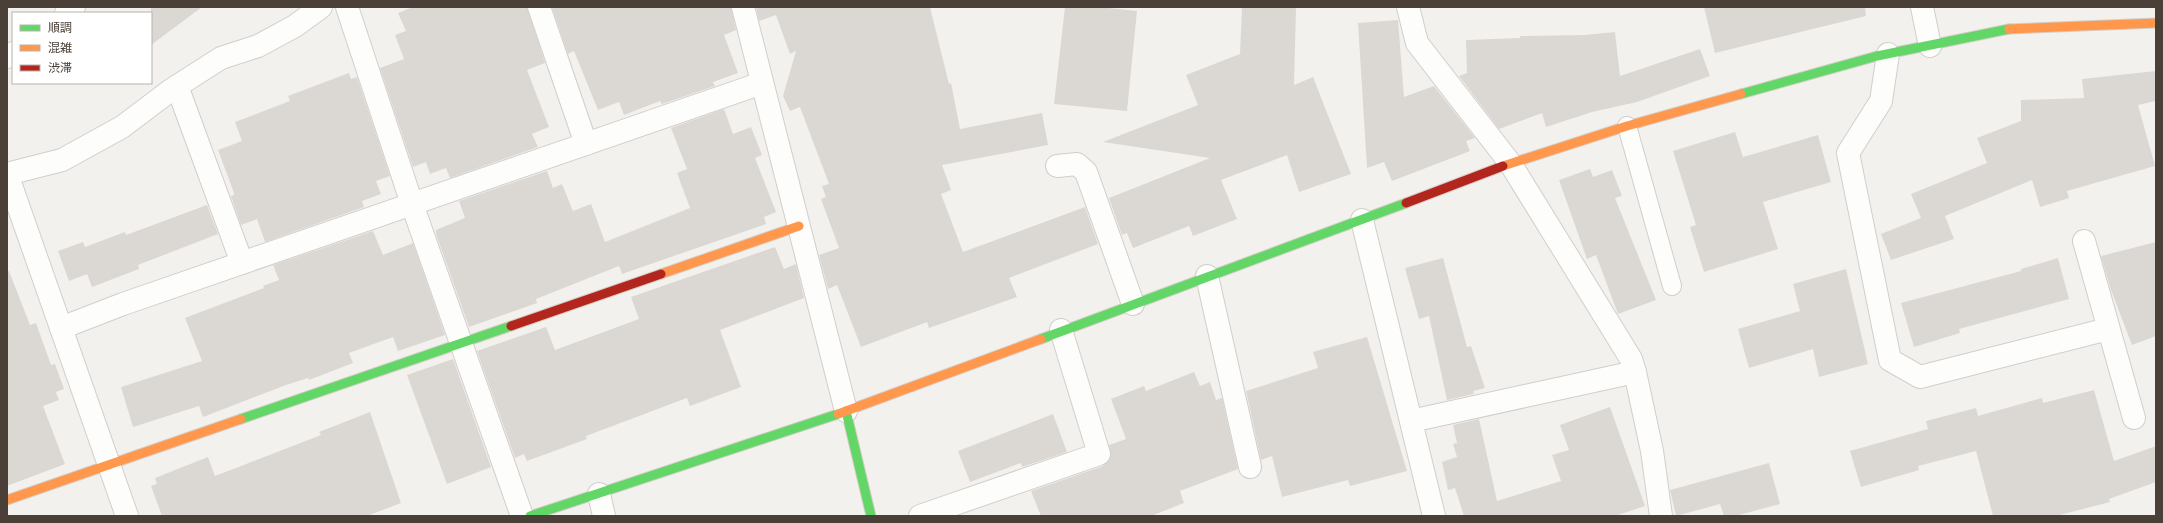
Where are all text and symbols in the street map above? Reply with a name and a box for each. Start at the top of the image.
legend [12,12,152,84]
text: 順調 [48,21,72,35]
text: 混雑 [48,41,72,55]
text: 渋滞 [48,61,72,75]

